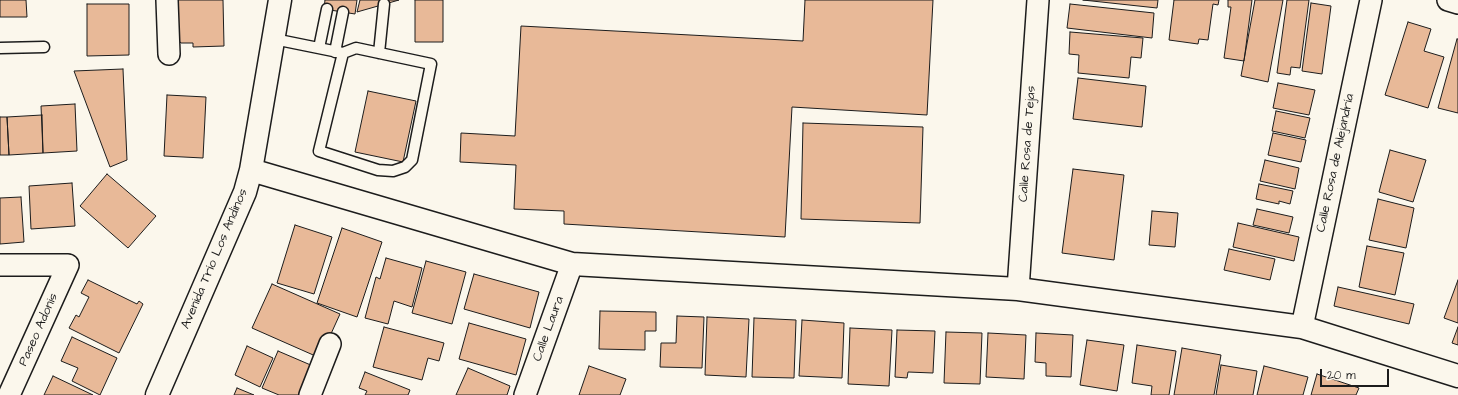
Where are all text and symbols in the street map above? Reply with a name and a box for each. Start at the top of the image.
street label: Calle Rosa de Tejas [1016,85,1040,203]
street label: Calle Rosa de Alejandría [1314,92,1358,234]
street label: Avenida Trío Los Andinos [178,187,252,331]
street label: Paseo Adonis [16,291,62,369]
street label: Calle Laura [530,294,568,364]
scale bar [1322,361,1391,387]
text: 20 m [1327,367,1356,384]

